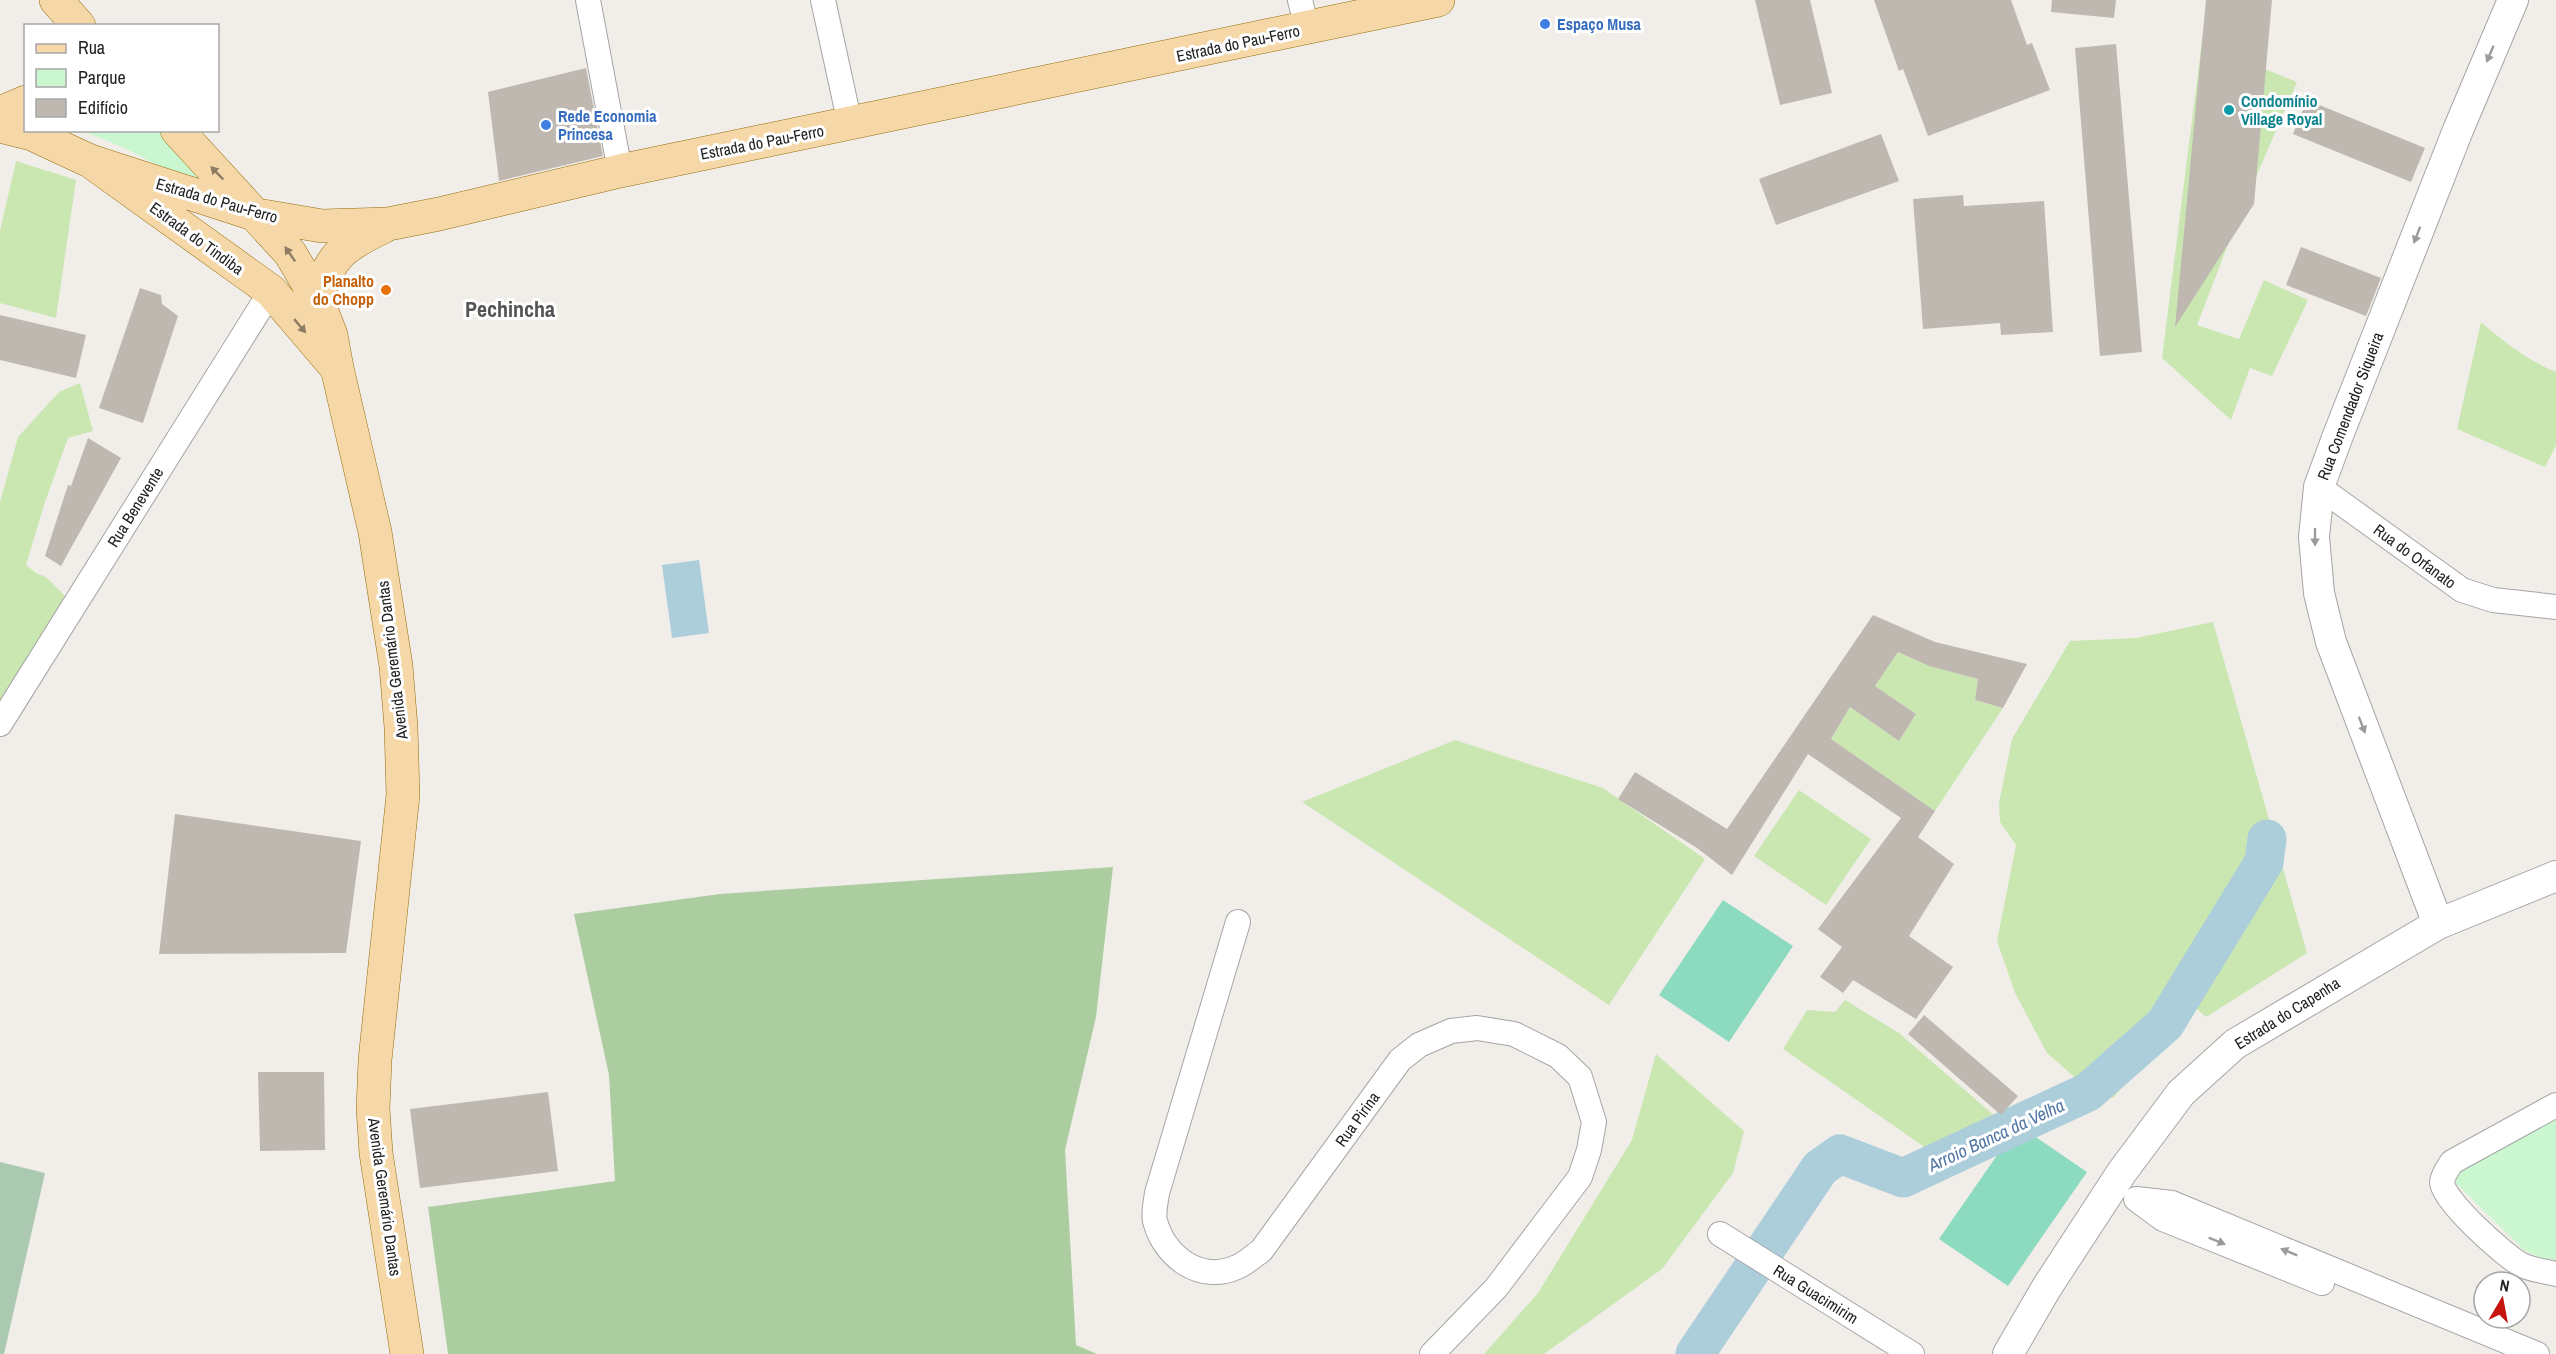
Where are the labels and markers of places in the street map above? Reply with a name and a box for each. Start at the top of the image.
place label: Espaço Musa [1557,13,1642,35]
marker: Espaço Musa [1538,17,1552,31]
place label: Condomínio Village Royal [2241,90,2322,130]
marker: Condomínio Village Royal [2222,103,2236,117]
place label: Rede Economia Princesa [558,105,657,145]
marker: Rede Economia Princesa [539,118,553,132]
place label: Planalto do Chopp [313,270,374,310]
marker: Planalto do Chopp [379,283,393,297]

